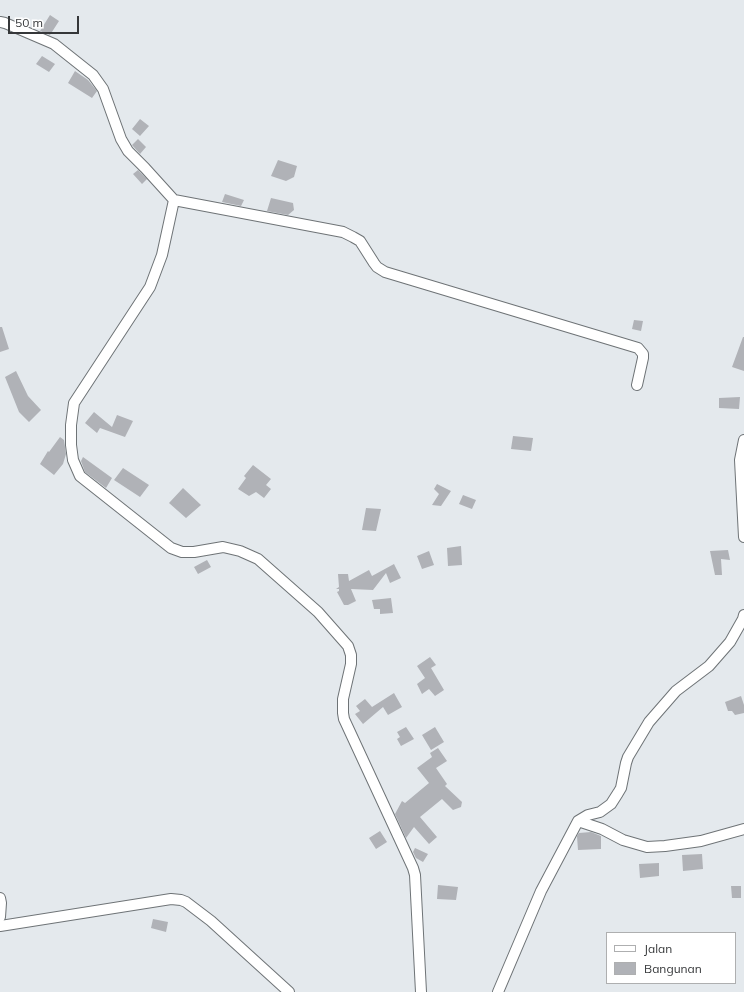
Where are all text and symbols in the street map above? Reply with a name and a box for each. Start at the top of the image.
scale bar [10,8,81,34]
text: 50 m [15,15,43,30]
legend [606,932,736,984]
text: Jalan [644,941,672,956]
text: Bangunan [644,961,702,976]

